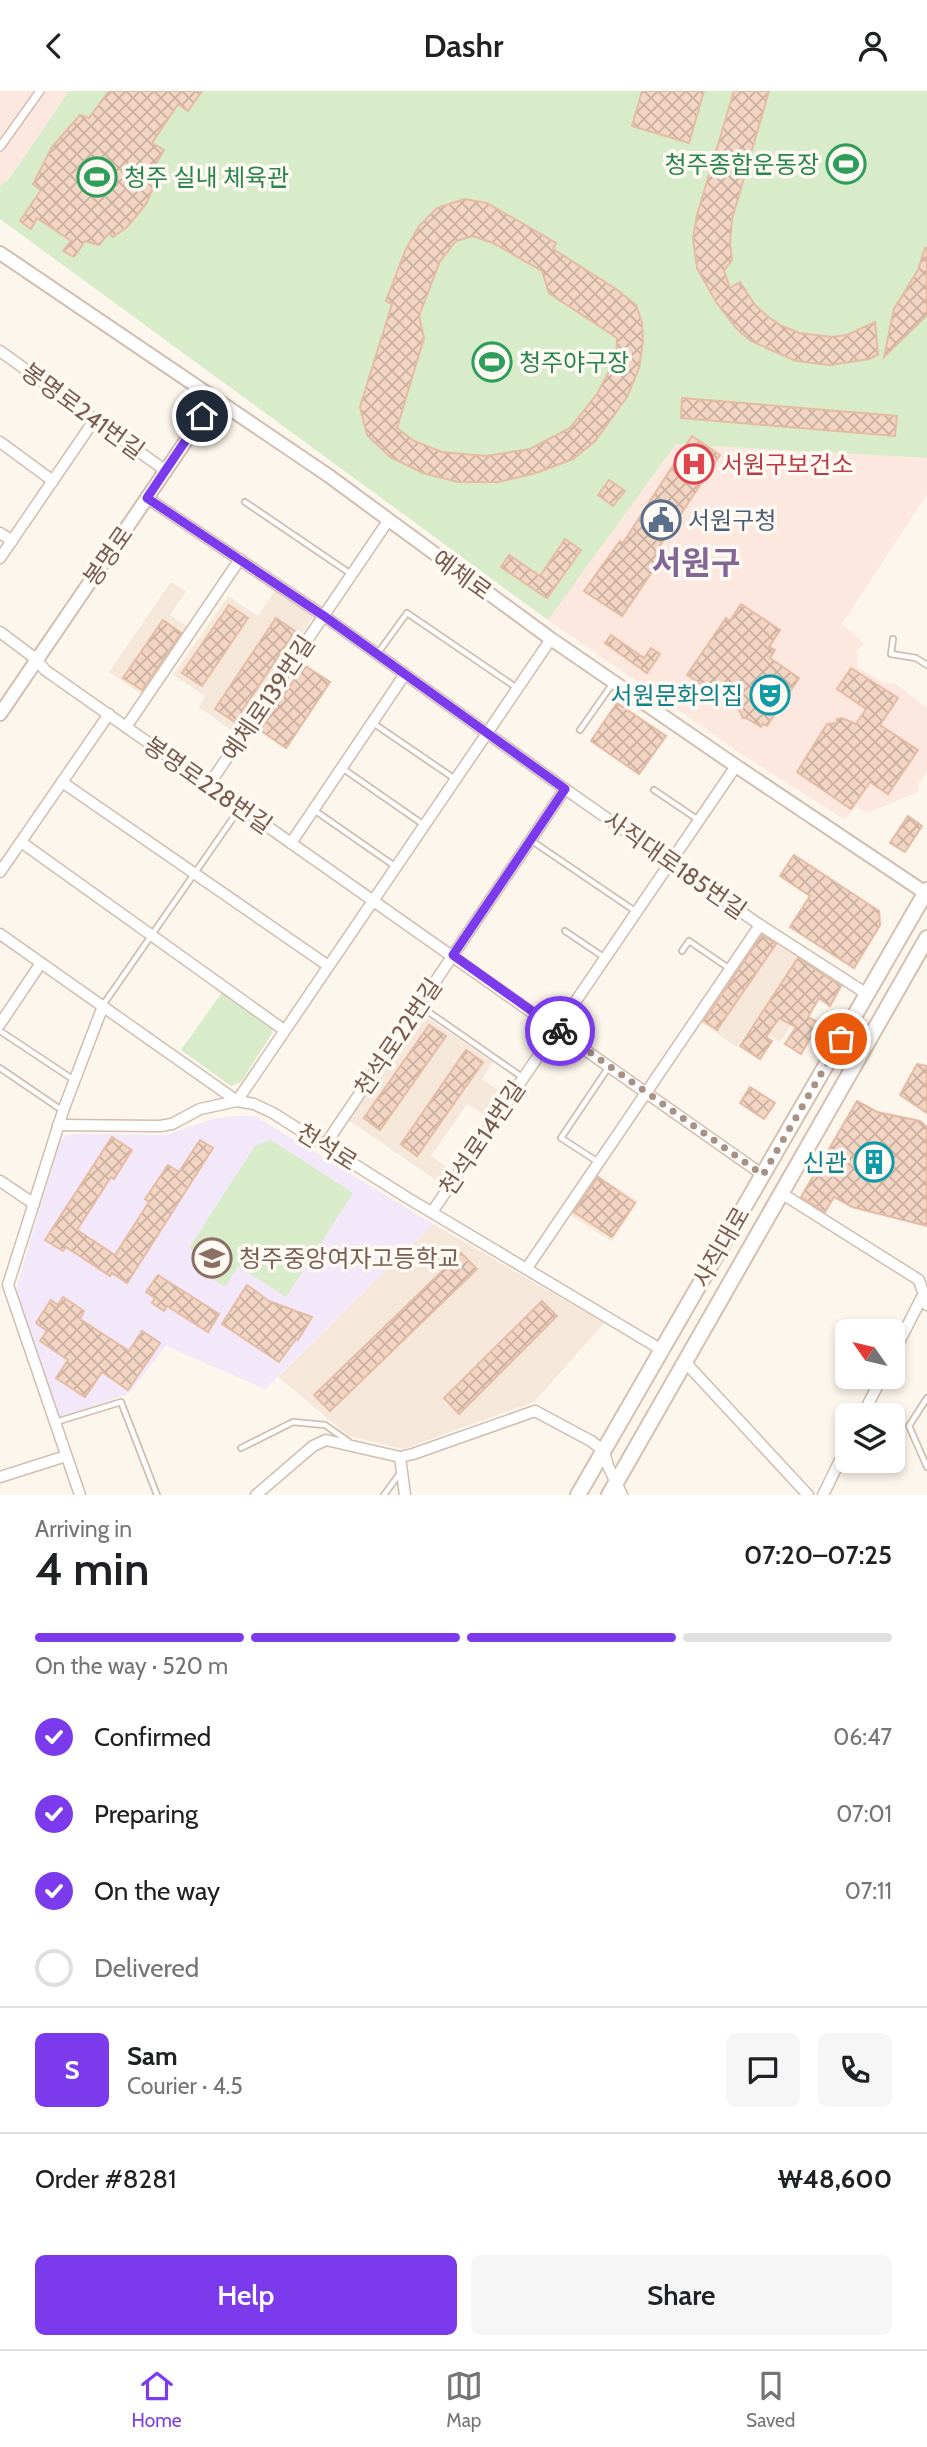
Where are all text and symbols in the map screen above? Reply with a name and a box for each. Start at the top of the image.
text: Dashr [424,26,503,65]
icon: back [35,27,73,65]
icon: person [854,27,892,65]
sports icon: 청주종합운동장 [825,143,867,185]
place label: 청주종합운동장 [664,150,819,179]
sports icon: 청주 실내 체육관 [76,156,118,198]
place label: 청주 실내 체육관 [124,163,289,192]
sports icon: 청주야구장 [471,341,513,383]
place label: 청주야구장 [519,348,629,377]
street label: 봉명로241번길 [16,357,150,465]
pin [172,386,232,446]
icon: home [183,397,221,435]
hospital icon: 서원구보건소 [673,443,715,485]
place label: 서원구보건소 [721,450,853,479]
public building icon: 서원구청 [640,499,682,541]
place label: 서원구청 [688,506,776,535]
street label: 봉명로 [77,521,139,591]
district label: 서원구 [652,543,740,582]
street label: 예체로 [427,544,497,606]
street label: 예체로139번길 [215,630,321,766]
theatre icon: 서원문화의집 [749,674,791,716]
place label: 서원문화의집 [611,681,743,710]
street label: 봉명로228번길 [138,730,278,840]
street label: 사직대로185번길 [598,805,752,925]
street label: 천석로22번길 [348,973,448,1101]
courier [525,996,595,1066]
pin [811,1009,871,1069]
icon: bike [541,1012,579,1050]
icon: bag [822,1020,860,1058]
street label: 천석로14번길 [433,1075,531,1201]
street label: 천석로 [291,1117,363,1177]
building icon: 신관 [853,1141,895,1183]
place label: 신관 [803,1148,847,1177]
street label: 사직대로 [686,1202,756,1292]
school or university icon: 청주중앙여자고등학교 [191,1237,233,1279]
place label: 청주중앙여자고등학교 [239,1244,460,1273]
north arrow [835,1319,905,1389]
map controls [835,1319,905,1473]
button: layers [835,1403,905,1473]
text: Arriving in [35,1515,132,1543]
text: 07:20–07:25 [744,1539,892,1571]
text: 4 min [35,1541,149,1597]
text: On the way · 520 m [35,1652,228,1680]
icon: check [35,1718,73,1756]
text: Confirmed [94,1721,211,1753]
text: 06:47 [833,1723,892,1751]
icon: check [35,1795,73,1833]
text: Preparing [94,1798,198,1830]
text: 07:01 [836,1800,892,1828]
icon: check [35,1872,73,1910]
text: On the way [94,1875,220,1907]
text: 07:11 [845,1877,892,1905]
text: Delivered [94,1952,199,1984]
button: chat [726,2033,800,2107]
button: phone [818,2033,892,2107]
text: Sam [127,2040,178,2072]
text: S [64,2054,80,2086]
text: Courier · 4.5 [127,2072,243,2100]
text: Order #8281 [35,2163,176,2195]
text: ₩48,600 [778,2163,892,2195]
button: Help [35,2255,457,2335]
button: Share [471,2255,892,2335]
tab: Home [132,2367,182,2432]
tab: Map [445,2367,483,2432]
tab: Saved [746,2367,795,2432]

